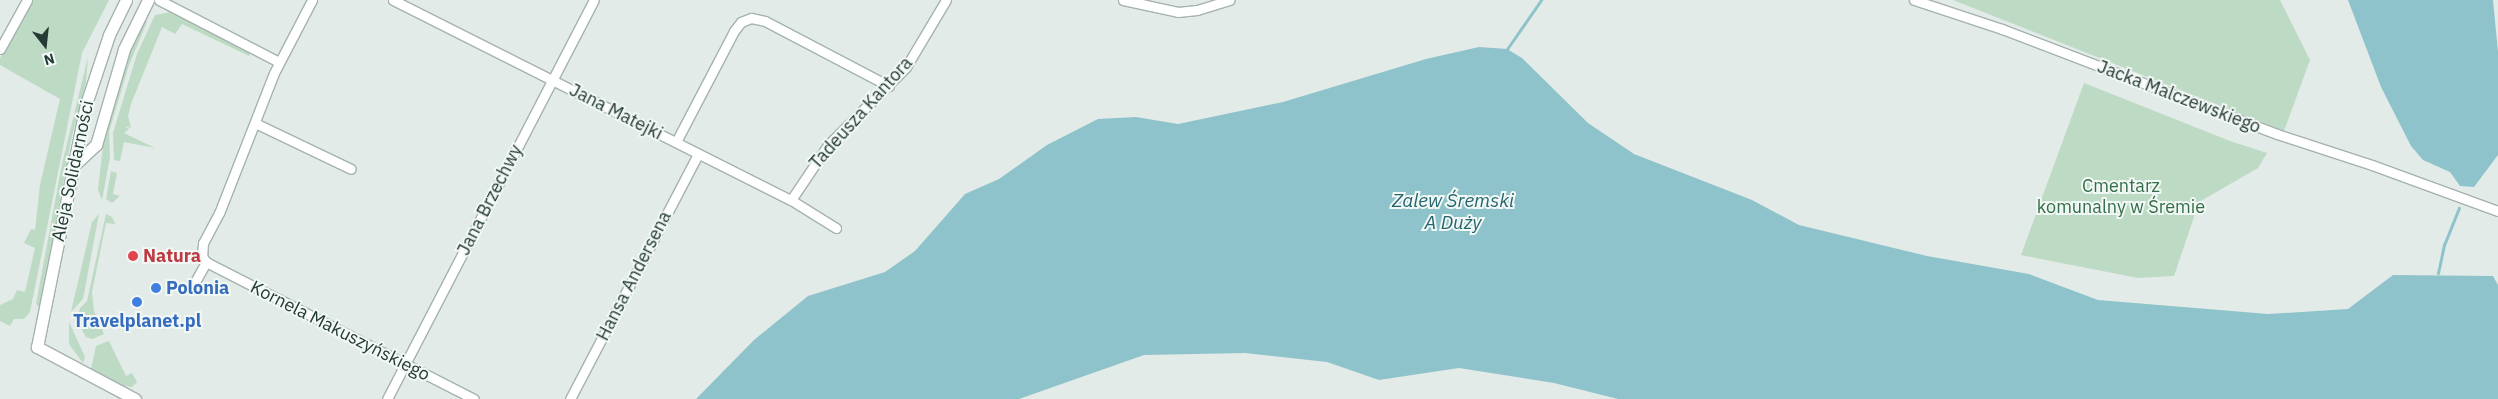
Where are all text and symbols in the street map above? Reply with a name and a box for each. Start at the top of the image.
north arrow [20,20,70,70]
text: N [42,49,56,69]
street label: Tadeusza Kantora [805,52,917,174]
street label: Jacka Malczewskiego [2094,56,2264,138]
street label: Jana Matejki [566,79,666,145]
street label: Aleja Solidarności [47,98,99,244]
street label: Jana Brzechwy [453,141,527,259]
park label: Cmentarz komunalny w Śremie [2037,176,2205,218]
water label: Zalew Śremski A Duży [1392,190,1514,234]
street label: Hansa Andersena [592,208,676,344]
place label: Natura [143,245,201,267]
marker: Natura [127,250,139,262]
street label: Kornela Makuszyńskiego [247,276,433,386]
place label: Polonia [166,277,229,299]
marker: Polonia [150,282,162,294]
marker: Travelplanet.pl [131,296,143,308]
place label: Travelplanet.pl [73,310,201,332]

